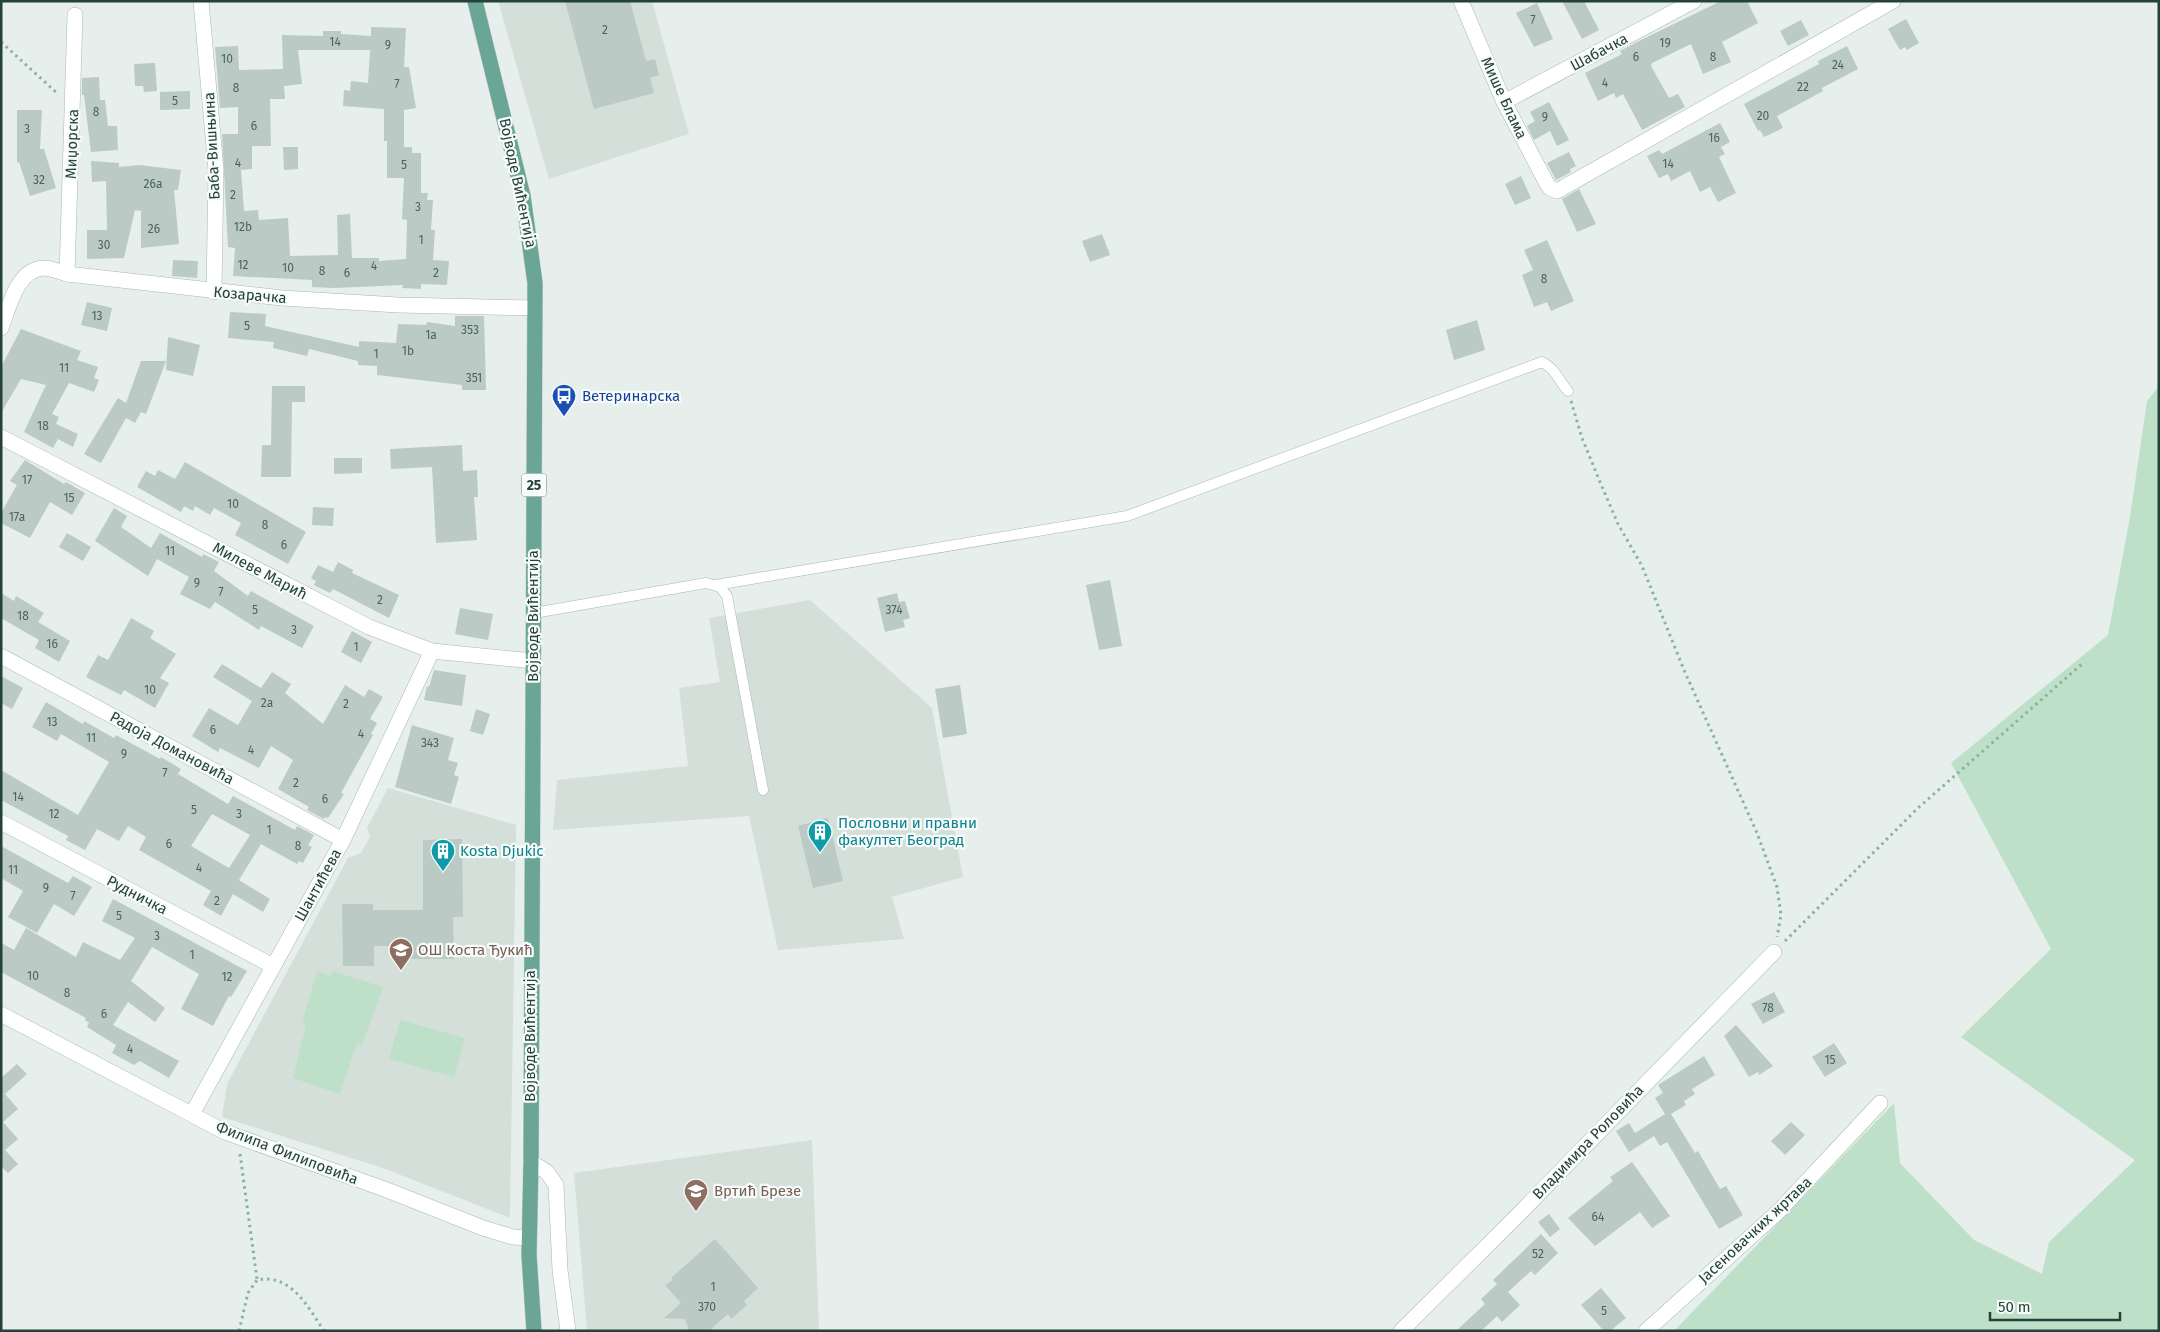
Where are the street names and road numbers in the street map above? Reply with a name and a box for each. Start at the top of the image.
street label: Шабачка [1567,29,1631,75]
street label: Мише Блама [1477,54,1531,142]
street label: Баба-Вишњина [200,92,224,200]
street label: Миџорска [62,109,82,179]
street label: Војводе Вићентија [495,117,541,249]
street label: Козарачка [213,283,287,307]
road number: 25 [522,474,546,496]
street label: Милеве Марић [210,538,310,604]
street label: Војводе Вићентија [524,550,542,682]
street label: Радоја Домановића [107,708,237,788]
street label: Шантићева [291,846,345,924]
street label: Рудничка [104,872,170,918]
street label: Војводе Вићентија [521,970,539,1102]
street label: Владимира Роловића [1529,1081,1647,1203]
street label: Филипа Филиповића [213,1118,361,1188]
street label: Јасеновачких жртава [1695,1173,1815,1287]

